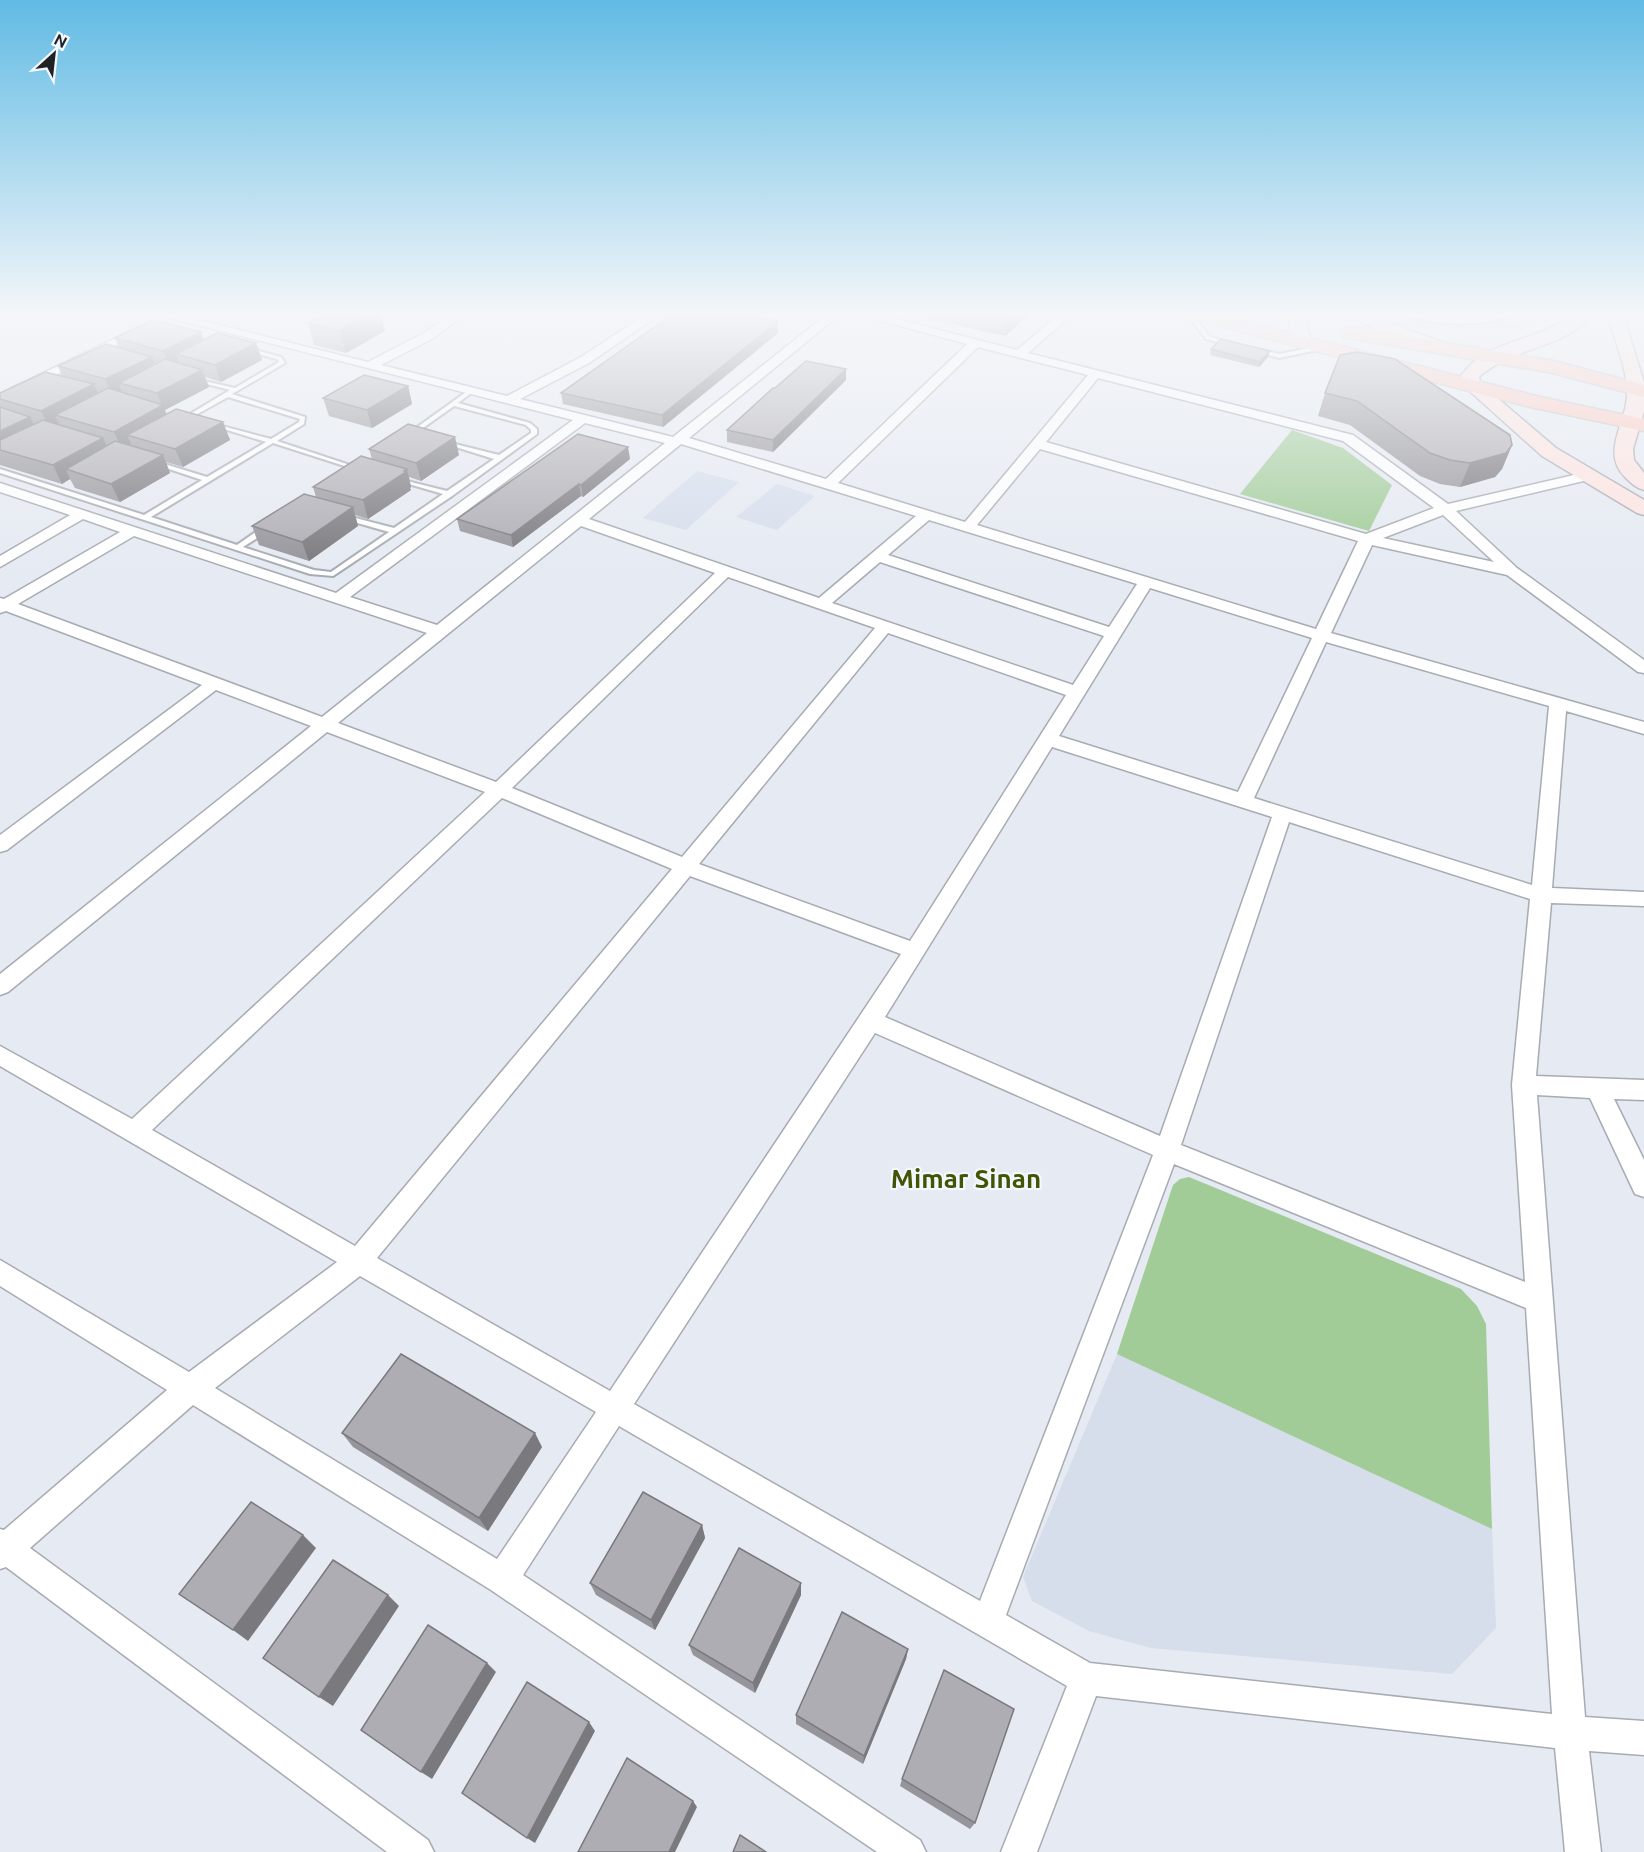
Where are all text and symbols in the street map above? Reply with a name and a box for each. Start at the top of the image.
north arrow [24,24,84,84]
text: N [51,30,70,51]
district label: Mimar Sinan [891,1164,1041,1193]

